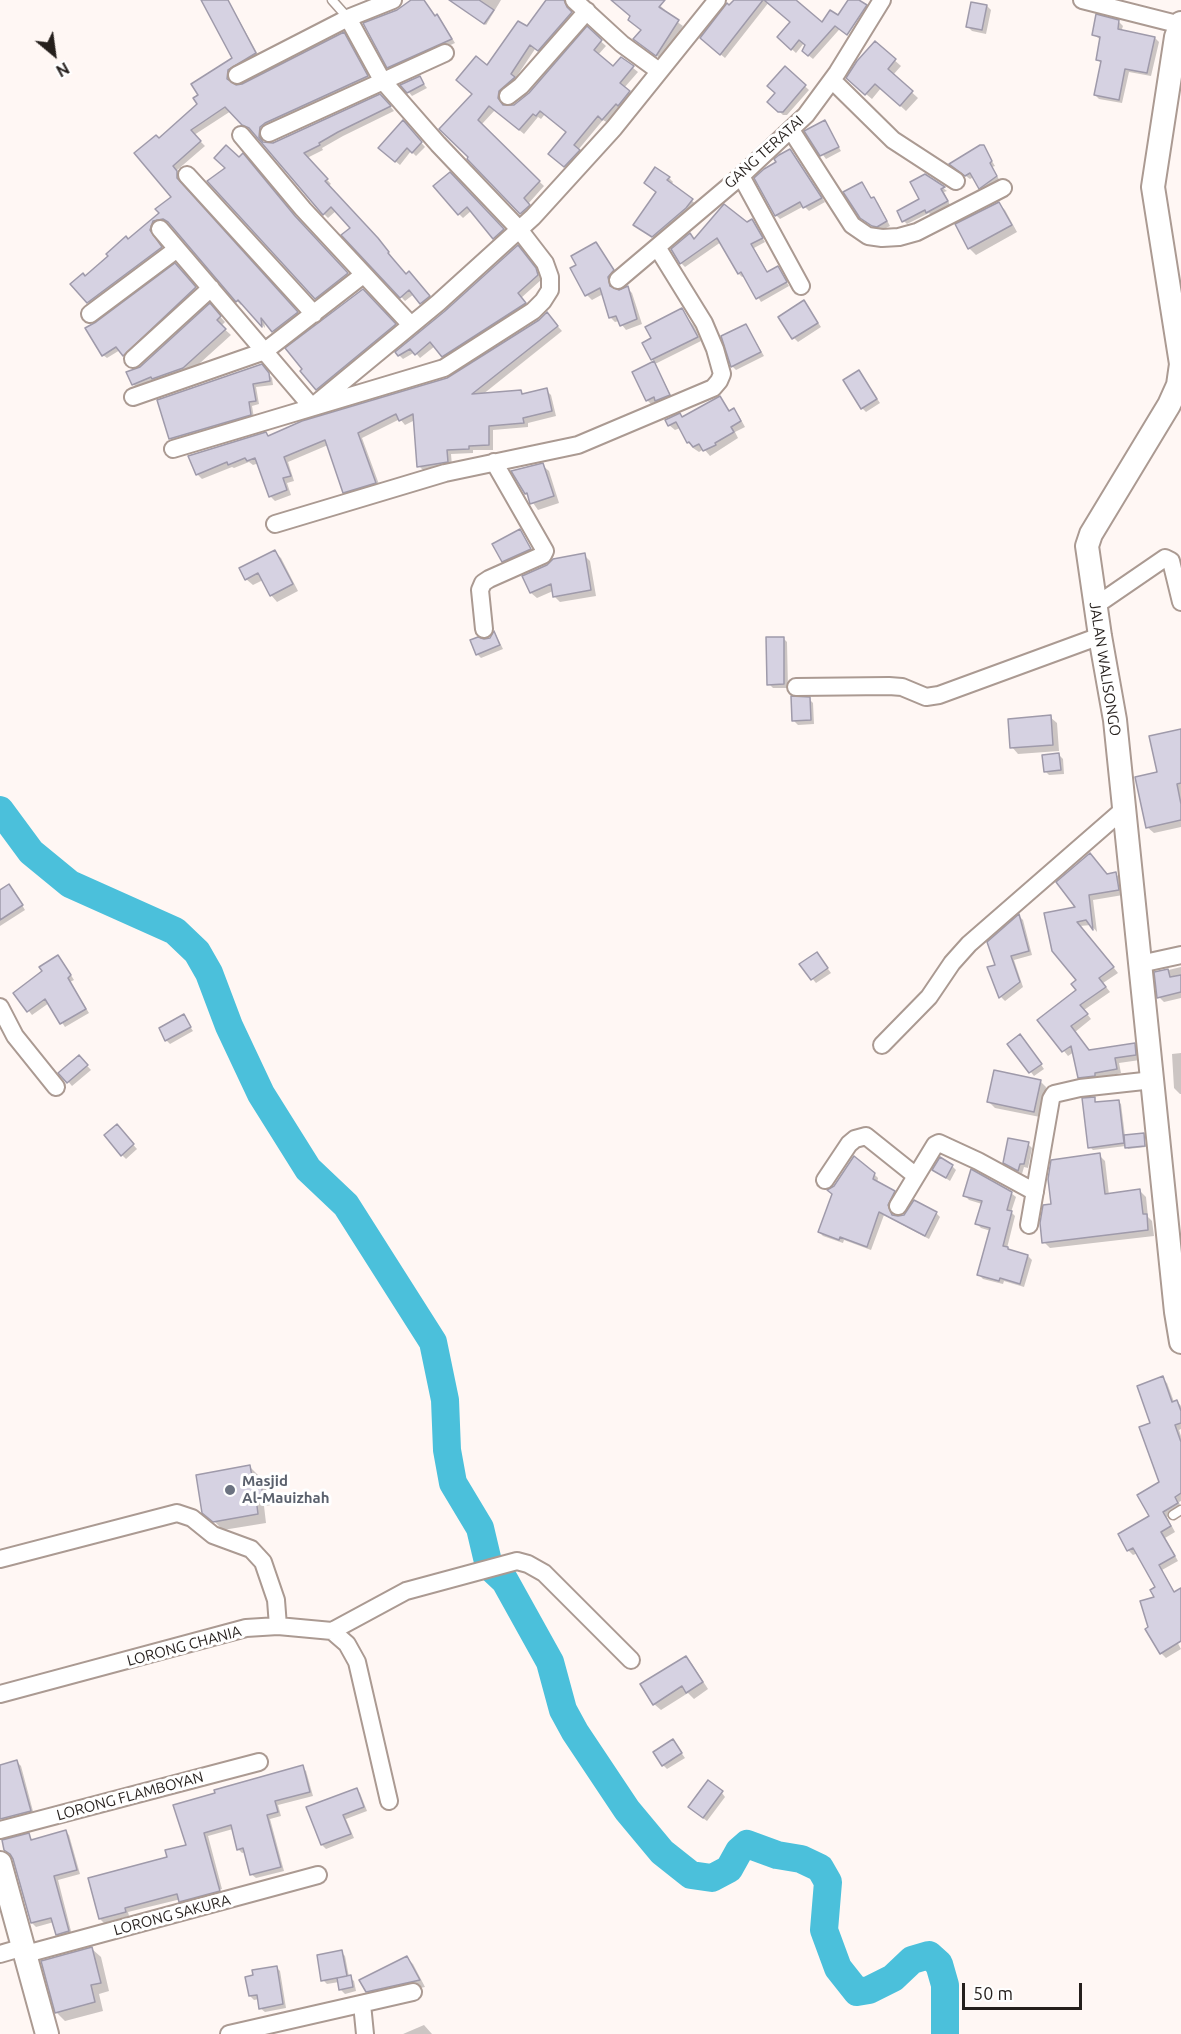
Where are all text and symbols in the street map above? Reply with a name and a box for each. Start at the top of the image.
north arrow [24,24,84,84]
text: N [53,59,72,81]
street label: GANG TERATAI [721,112,807,192]
street label: JALAN WALISONGO [1085,601,1125,737]
place label: Masjid Al-Mauizhah [242,1472,329,1507]
marker: Masjid Al-Mauizhah [223,1483,237,1497]
street label: LORONG CHANIA [125,1622,243,1670]
street label: LORONG FLAMBOYAN [55,1768,205,1824]
street label: LORONG SAKURA [112,1891,232,1939]
scale bar [965,1971,1085,2009]
text: 50 m [973,1983,1013,2003]

